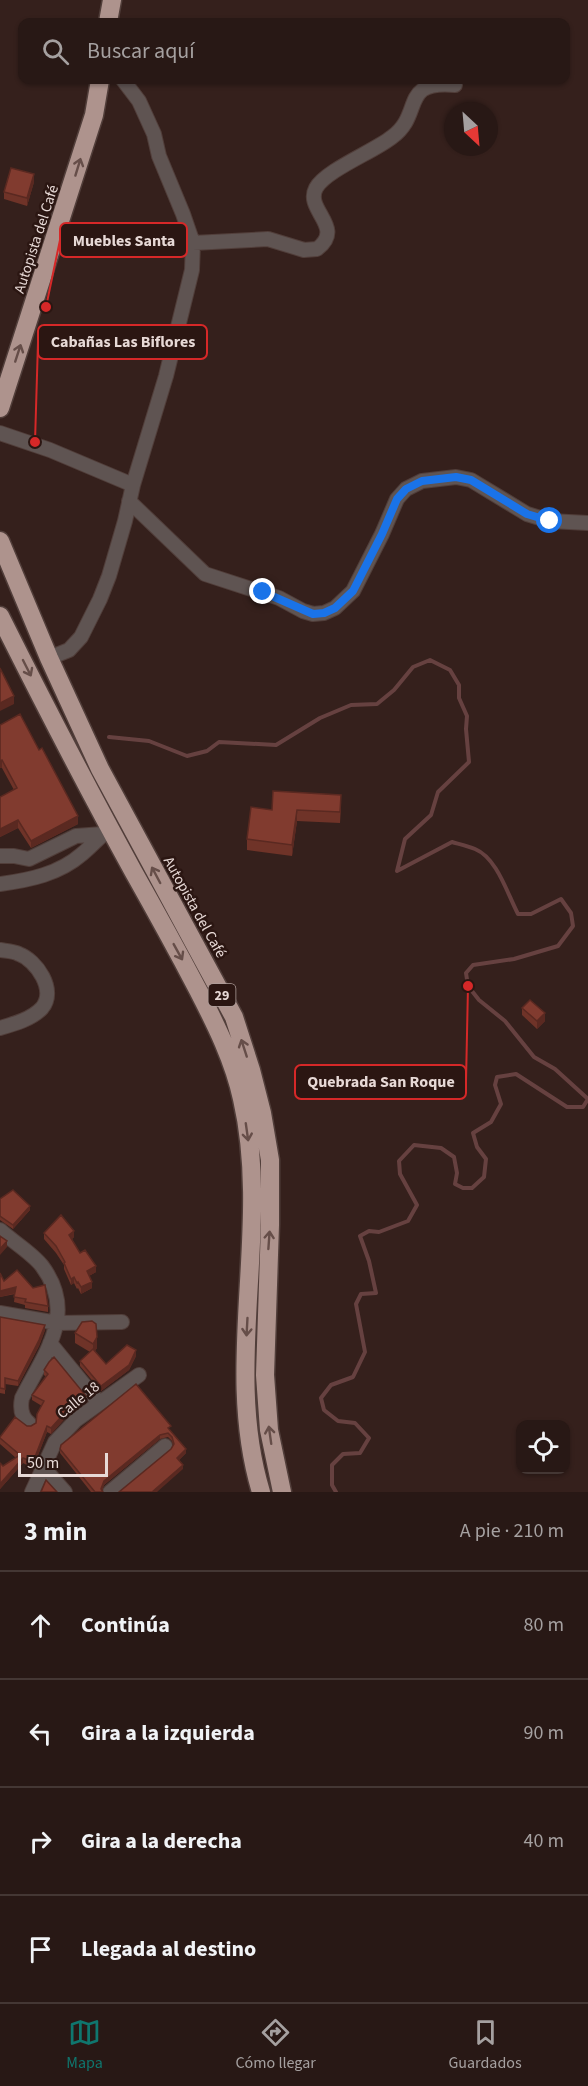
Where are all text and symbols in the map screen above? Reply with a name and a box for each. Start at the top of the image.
search box [18,18,570,84]
icon: search [39,35,72,68]
text: Buscar aquí [87,35,195,67]
north arrow [444,102,498,156]
one-way arrow [73,158,84,177]
street label: Autopista del Café [9,182,64,296]
callout: Muebles Santa [60,223,187,257]
text: Muebles Santa [73,230,175,252]
callout: Cabañas Las Biflores [38,325,207,359]
text: Cabañas Las Biflores [51,331,195,353]
one-way arrow [13,344,24,363]
route start [536,507,562,533]
route end [249,578,275,604]
one-way arrow [21,659,33,677]
street label: Autopista del Café [158,853,231,962]
one-way arrow [150,866,161,884]
one-way arrow [173,942,184,960]
road number: 29 [208,984,236,1006]
one-way arrow [238,1039,249,1058]
callout: Quebrada San Roque [295,1065,466,1099]
text: Quebrada San Roque [307,1071,455,1093]
one-way arrow [242,1122,253,1142]
one-way arrow [264,1231,275,1251]
one-way arrow [241,1316,252,1336]
street label: Calle 18 [53,1377,104,1424]
map controls [516,1420,570,1474]
button: locate [516,1420,570,1474]
one-way arrow [264,1425,275,1445]
scale bar [18,1450,108,1478]
text: 50 m [27,1452,59,1474]
text: 3 min [24,1513,87,1550]
text: A pie · 210 m [460,1517,564,1545]
icon: ahead [24,1609,57,1642]
text: Continúa [81,1609,170,1641]
text: 80 m [524,1611,564,1639]
icon: left [24,1717,57,1750]
text: Gira a la izquierda [81,1717,255,1749]
text: 90 m [524,1719,564,1747]
icon: right [24,1825,57,1858]
text: Gira a la derecha [81,1825,242,1857]
text: 40 m [524,1827,564,1855]
icon: arrive [24,1933,57,1966]
text: Llegada al destino [81,1933,256,1965]
tab: Mapa [66,2016,103,2074]
tab: Cómo llegar [235,2016,316,2074]
tab: Guardados [448,2016,522,2074]

